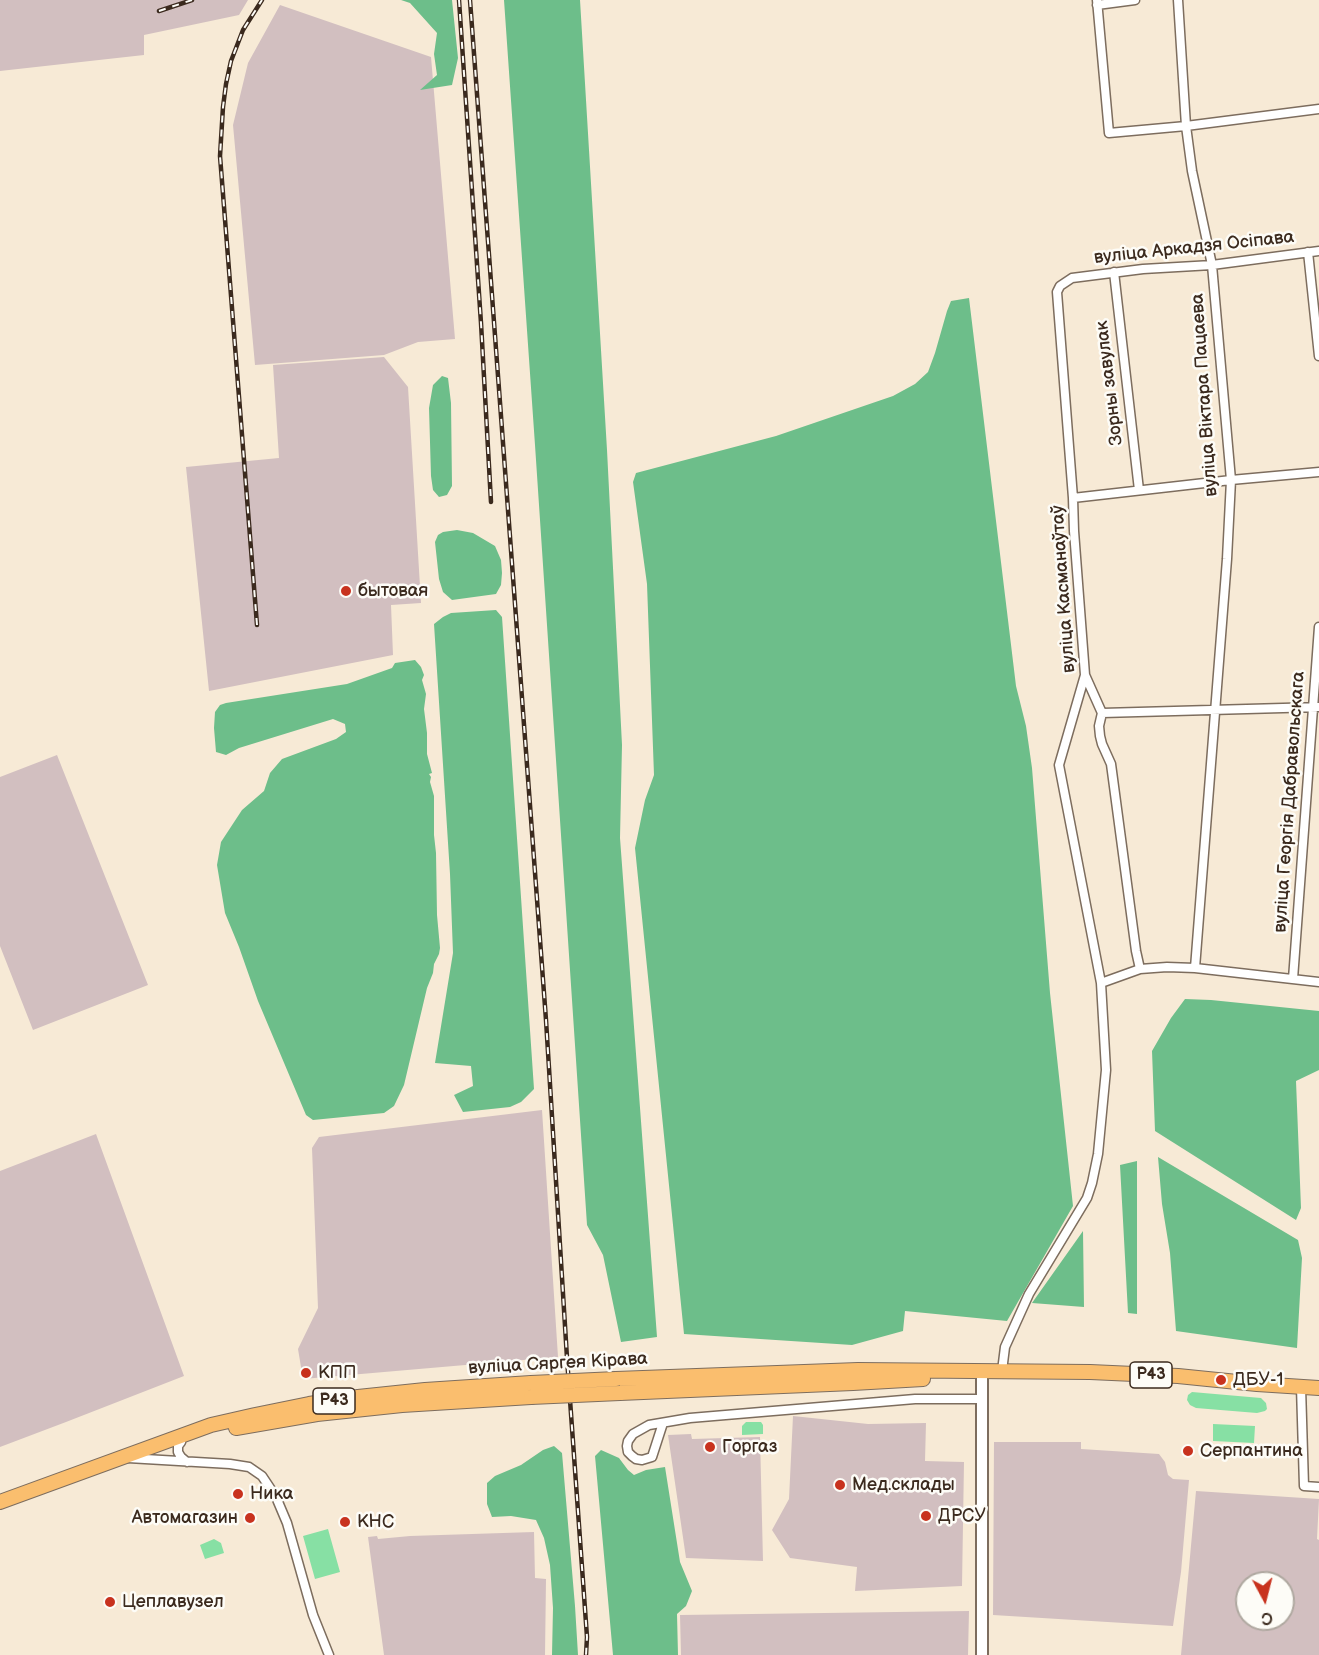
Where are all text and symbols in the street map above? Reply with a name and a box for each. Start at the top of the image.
street label: вуліца Аркадзя Осіпава [1093,227,1295,269]
street label: вуліца Віктара Пацаева [1187,293,1223,497]
street label: Зорны завулак [1092,319,1128,447]
street label: вуліца Касманаўтаў [1047,504,1081,674]
place label: бытовая [358,580,428,602]
marker: бытовая [339,584,353,598]
street label: вуліца Георгія Дабравольскага [1270,671,1310,933]
street label: вуліца Сяргея Кірава [468,1349,648,1379]
place label: КПП [318,1362,357,1384]
road number: Р43 [1130,1362,1172,1388]
marker: КПП [299,1366,313,1380]
place label: ДБУ-1 [1233,1369,1284,1391]
marker: ДБУ-1 [1214,1373,1228,1387]
road number: Р43 [313,1388,355,1414]
place label: Горгаз [722,1436,777,1458]
marker: Горгаз [703,1440,717,1454]
place label: Серпантина [1200,1440,1303,1462]
marker: Серпантина [1181,1444,1195,1458]
place label: Мед.склады [852,1474,955,1496]
marker: Мед.склады [833,1478,847,1492]
place label: Ника [250,1483,293,1505]
marker: Ника [231,1487,245,1501]
place label: ДРСУ [938,1505,986,1527]
place label: Автомагазин [132,1507,238,1529]
marker: ДРСУ [919,1509,933,1523]
marker: Автомагазин [243,1511,257,1525]
place label: КНС [357,1511,394,1533]
marker: КНС [338,1515,352,1529]
north arrow [1235,1571,1295,1631]
place label: Цеплавузел [122,1591,224,1613]
marker: Цеплавузел [103,1595,117,1609]
text: С [1260,1607,1274,1627]

